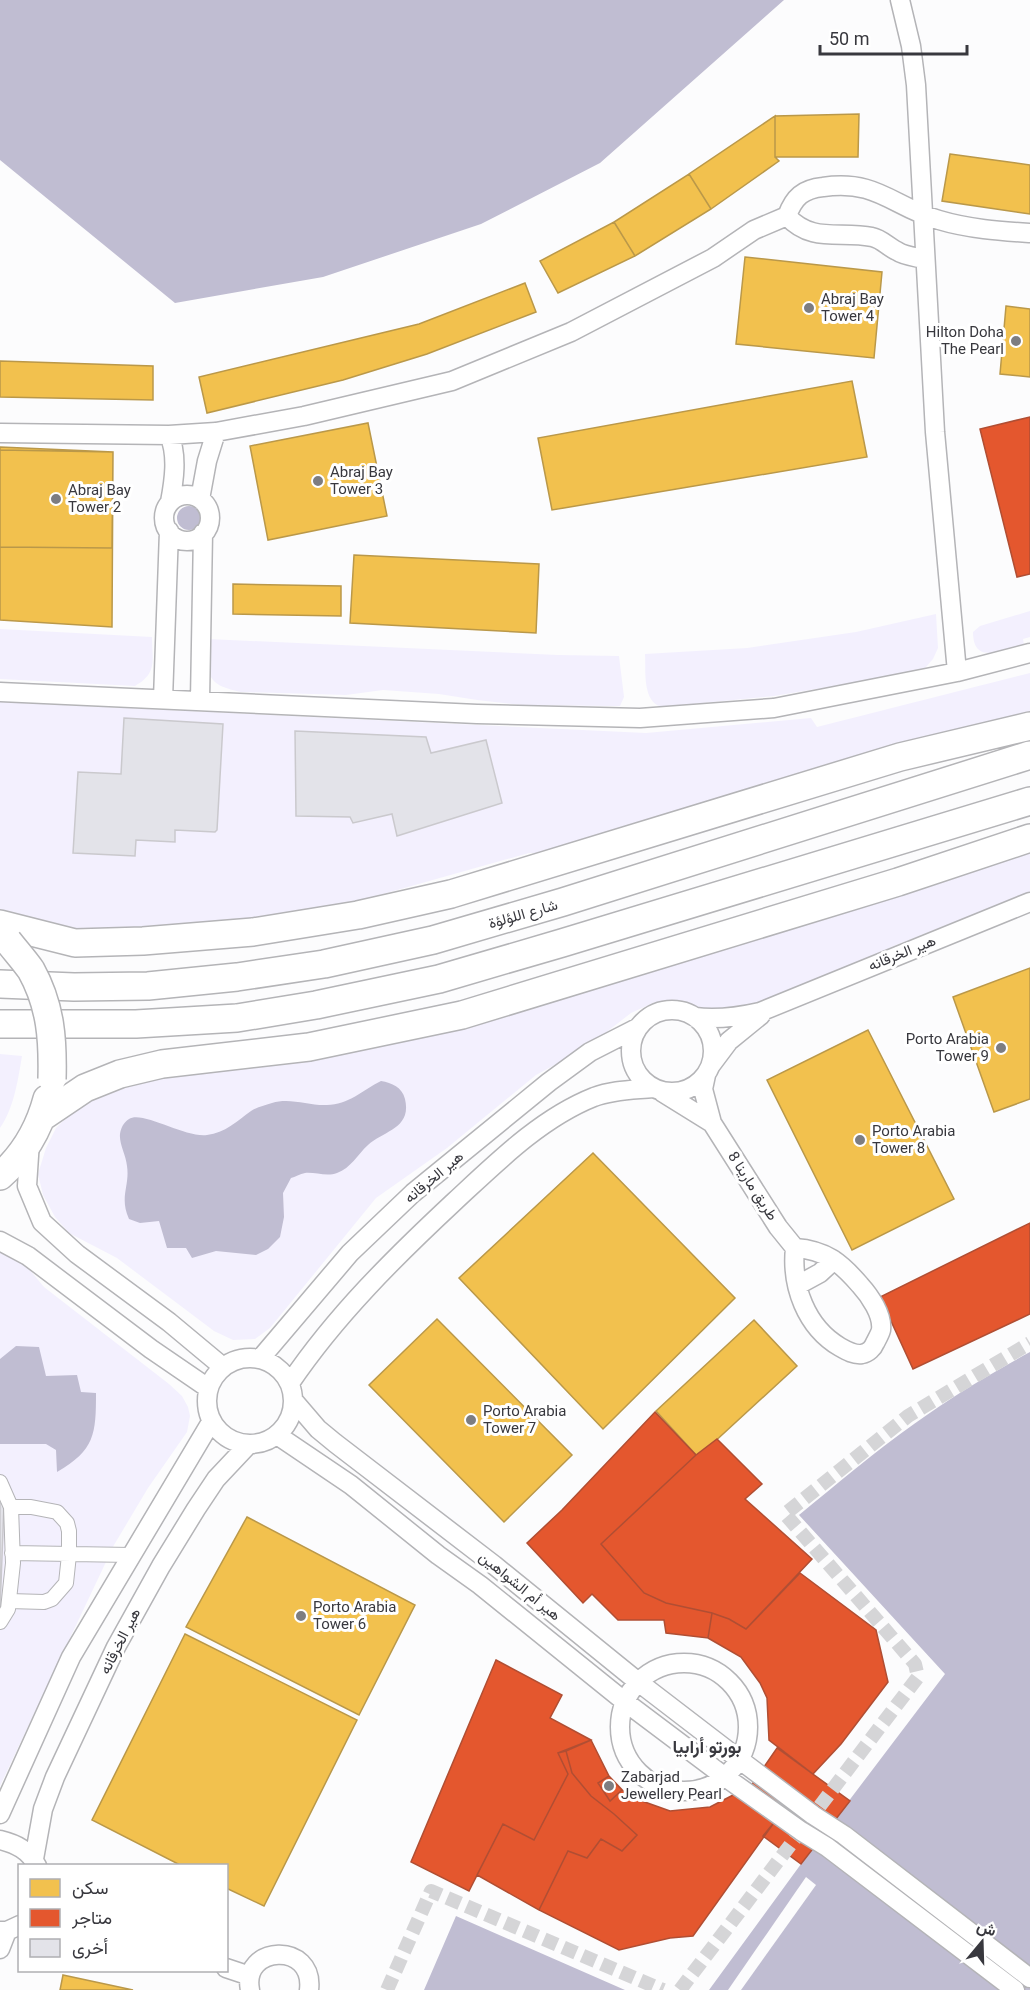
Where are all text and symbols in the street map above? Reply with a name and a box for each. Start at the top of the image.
scale bar [820,18,967,56]
text: 50 m [829,28,869,49]
place label: Abraj Bay Tower 4 [821,290,884,325]
marker: Abraj Bay Tower 4 [802,301,816,315]
place label: Hilton Doha The Pearl [926,323,1004,358]
marker: Hilton Doha The Pearl [1009,334,1023,348]
place label: Abraj Bay Tower 3 [330,463,393,498]
marker: Abraj Bay Tower 3 [311,474,325,488]
place label: Abraj Bay Tower 2 [68,481,131,516]
marker: Abraj Bay Tower 2 [49,492,63,506]
street label: شارع اللؤلؤة [486,896,560,934]
street label: هير الخرقانه [865,931,939,975]
place label: Porto Arabia Tower 9 [906,1030,989,1065]
marker: Porto Arabia Tower 9 [994,1041,1008,1055]
place label: Porto Arabia Tower 8 [872,1122,955,1157]
marker: Porto Arabia Tower 8 [853,1133,867,1147]
street label: هير الخرقانه [401,1147,467,1207]
street label: طريق مارينا 8 [723,1148,782,1225]
place label: Porto Arabia Tower 7 [483,1402,566,1437]
marker: Porto Arabia Tower 7 [464,1413,478,1427]
street label: هير أم الشواهين [475,1548,564,1625]
place label: Porto Arabia Tower 6 [313,1598,396,1633]
street label: هير الخرقانه [96,1605,144,1677]
marker: Porto Arabia Tower 6 [294,1609,308,1623]
district label: بورتو أرابيا [673,1736,741,1758]
place label: Zabarjad Jewellery Pearl [621,1768,722,1803]
marker: Zabarjad Jewellery Pearl [602,1779,616,1793]
legend [18,1864,228,1972]
text: سكن [72,1877,108,1899]
text: متاجر [71,1907,112,1929]
north arrow [952,1912,1012,1972]
text: ش [975,1916,999,1940]
text: أخرى [72,1937,108,1959]

